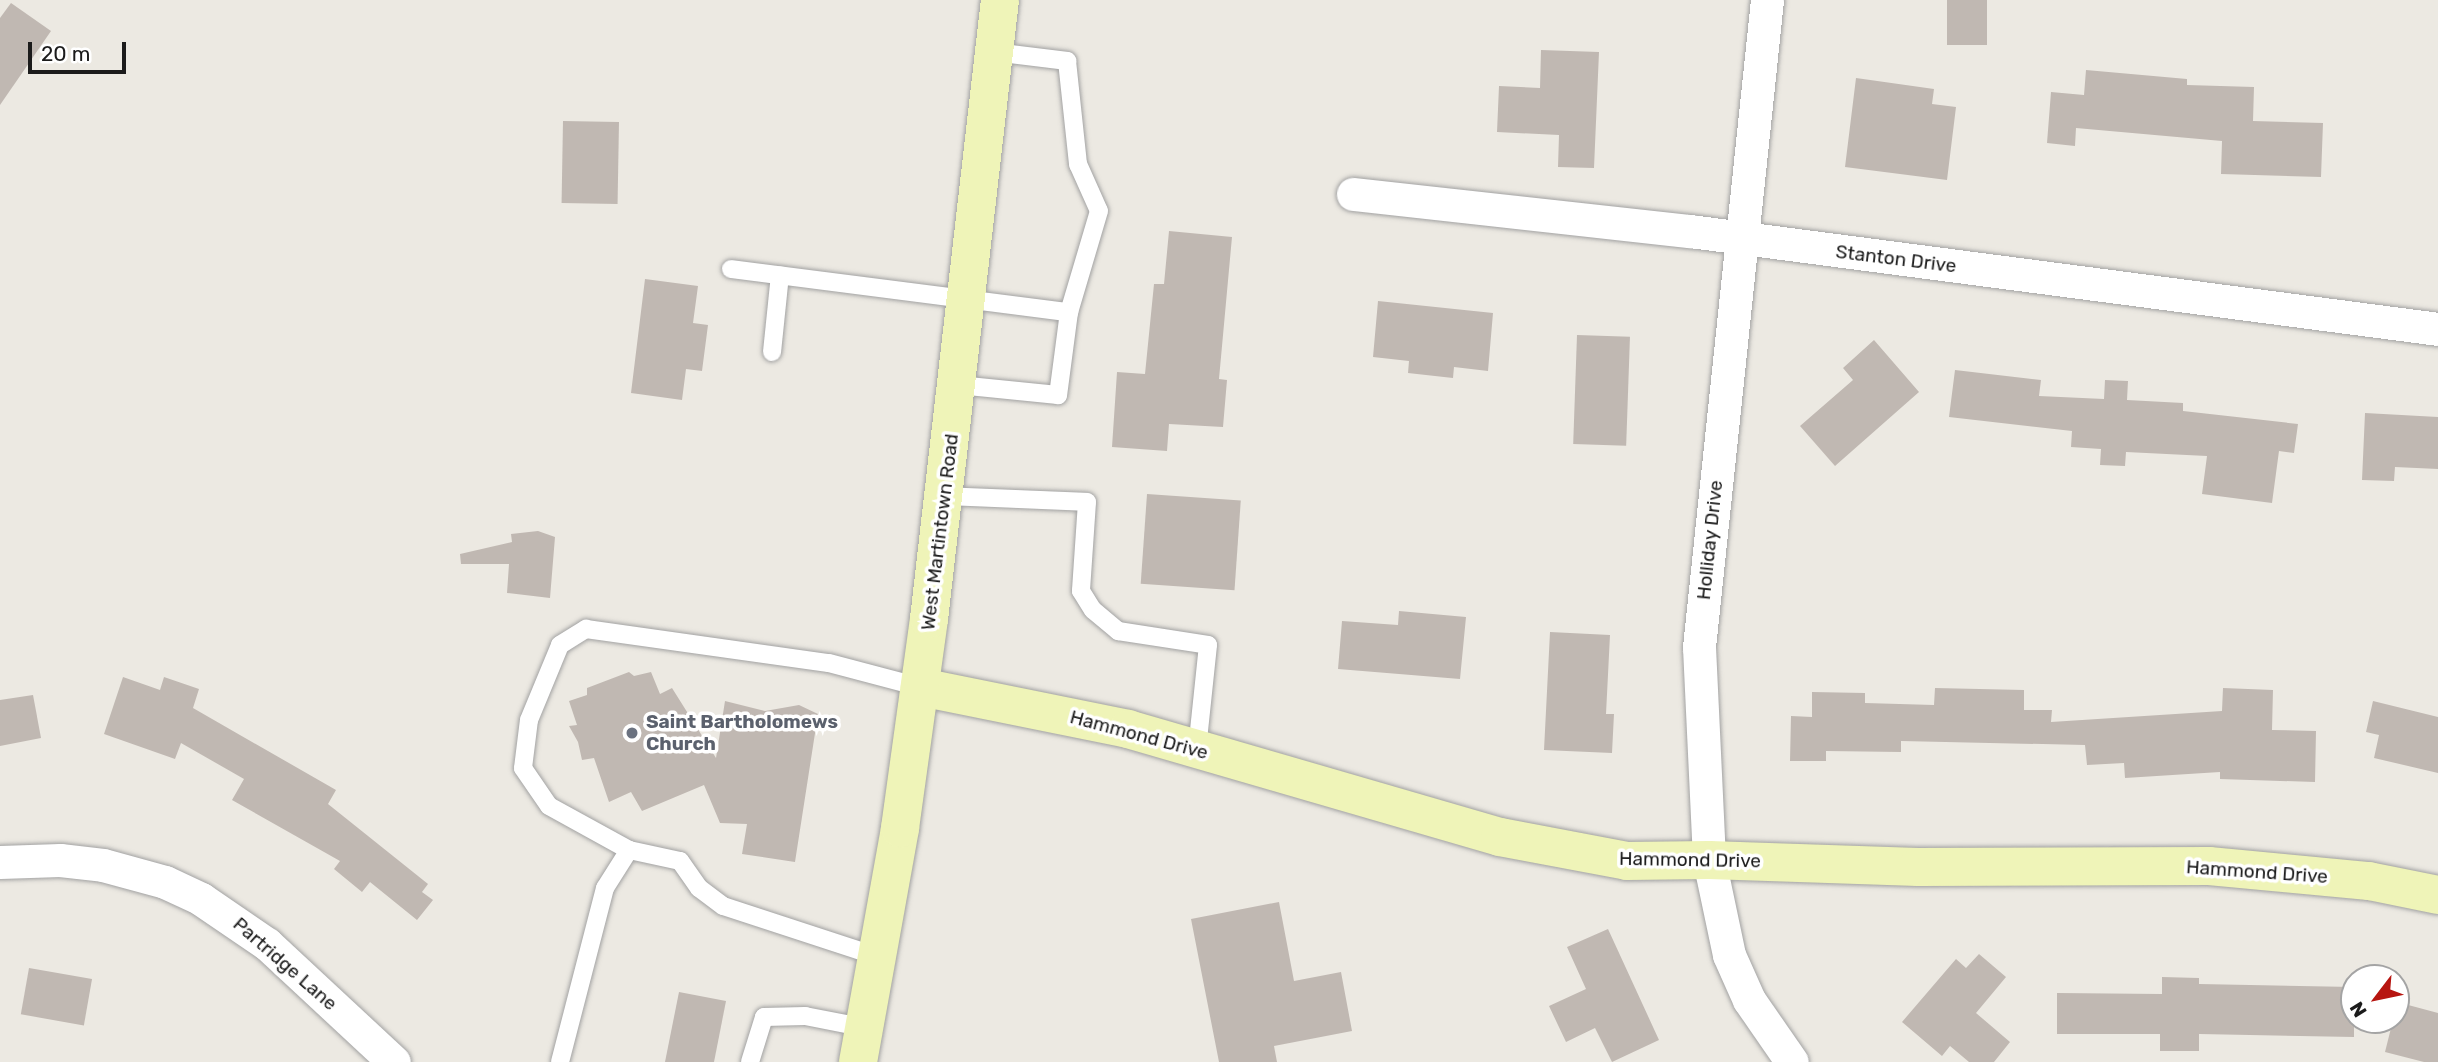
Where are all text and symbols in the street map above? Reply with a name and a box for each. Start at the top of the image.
scale bar [32,28,130,72]
text: 20 m [41,41,90,66]
street label: Stanton Drive [1834,240,1958,278]
street label: West Martintown Road [917,432,963,632]
street label: Holliday Drive [1692,479,1728,601]
street label: Hammond Drive [1067,706,1211,764]
place label: Saint Bartholomews Church [646,711,838,755]
marker: Saint Bartholomews Church [624,725,640,741]
street label: Hammond Drive [1619,847,1761,873]
street label: Hammond Drive [2185,856,2329,888]
street label: Partridge Lane [228,913,342,1015]
north arrow [2340,964,2410,1034]
text: N [2345,997,2372,1021]

